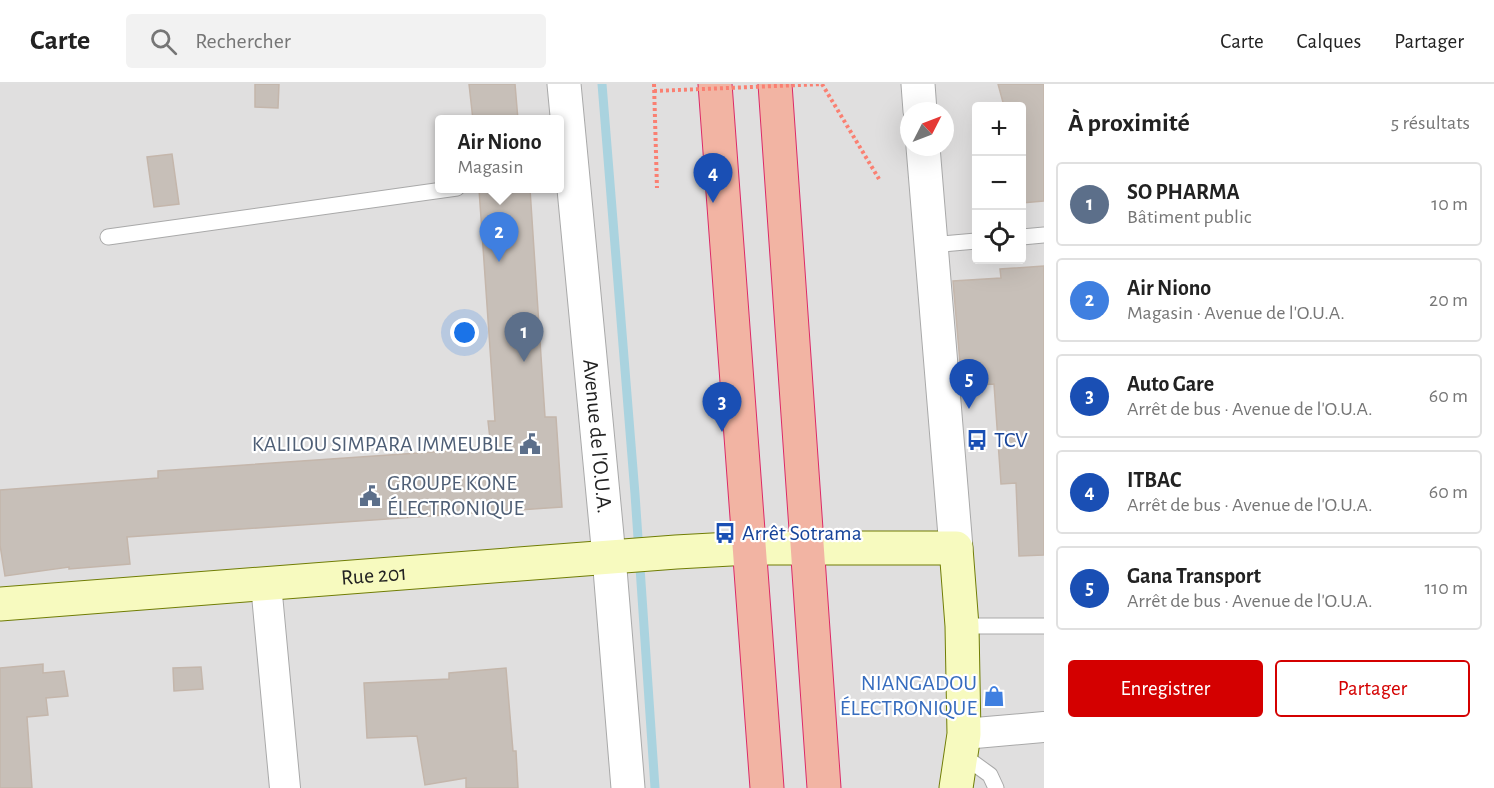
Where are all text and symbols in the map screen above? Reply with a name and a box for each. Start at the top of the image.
search box [126,14,546,68]
icon: search [147,25,180,58]
text: Carte [30,27,90,55]
text: Rechercher [195,30,291,52]
text: Carte [1220,31,1264,52]
text: Calques [1297,31,1361,52]
text: Partager [1394,31,1464,52]
north arrow [900,102,954,156]
map controls [972,102,1026,264]
button: + [972,102,1026,156]
text: À proximité [1068,110,1190,136]
text: 5 résultats [1391,113,1470,133]
popup [435,115,564,193]
text: Air Niono [457,131,542,153]
pin: 4 [694,154,732,203]
button: − [972,156,1026,210]
text: Magasin [457,157,524,177]
text: SO PHARMA [1127,181,1240,203]
text: 1 [1086,194,1093,214]
text: 10 m [1431,194,1468,214]
text: Bâtiment public [1127,207,1252,227]
button: locate [972,210,1026,264]
pin: 2 [480,212,518,262]
text: Air Niono [1127,277,1211,299]
text: 2 [1085,290,1094,310]
text: 20 m [1429,290,1468,310]
text: Magasin · Avenue de l'O.U.A. [1127,303,1345,323]
pin: 1 [504,312,544,362]
your location [450,318,479,347]
street label: Avenue de l'O.U.A. [579,358,616,515]
pin: 5 [950,360,988,409]
text: Auto Gare [1127,373,1214,395]
pin: 3 [702,382,742,432]
text: 3 [1085,386,1094,406]
text: 60 m [1429,386,1468,406]
text: Arrêt de bus · Avenue de l'O.U.A. [1127,399,1373,419]
bus stop icon: TCV [965,428,989,452]
place label: TCV [994,429,1028,451]
public building icon: KALILOU SIMPARA IMMEUBLE [518,432,542,456]
place label: KALILOU SIMPARA IMMEUBLE [252,433,513,455]
text: ITBAC [1127,469,1181,491]
place label: GROUPE KONE ÉLECTRONIQUE [387,472,525,519]
text: 4 [1084,482,1095,502]
text: 60 m [1429,482,1468,502]
public building icon: GROUPE KONE ÉLECTRONIQUE [358,484,382,508]
text: Arrêt de bus · Avenue de l'O.U.A. [1127,495,1373,515]
bus stop icon: Arrêt Sotrama [713,521,737,545]
place label: Arrêt Sotrama [742,522,862,544]
street label: Rue 201 [340,562,408,589]
text: Gana Transport [1127,565,1261,587]
text: 5 [1085,578,1094,598]
text: 110 m [1424,578,1468,598]
text: Arrêt de bus · Avenue de l'O.U.A. [1127,591,1373,611]
button: Enregistrer [1068,660,1263,717]
button: Partager [1275,660,1470,717]
place label: NIANGADOU ÉLECTRONIQUE [840,672,977,719]
shop icon: NIANGADOU ÉLECTRONIQUE [982,684,1006,708]

